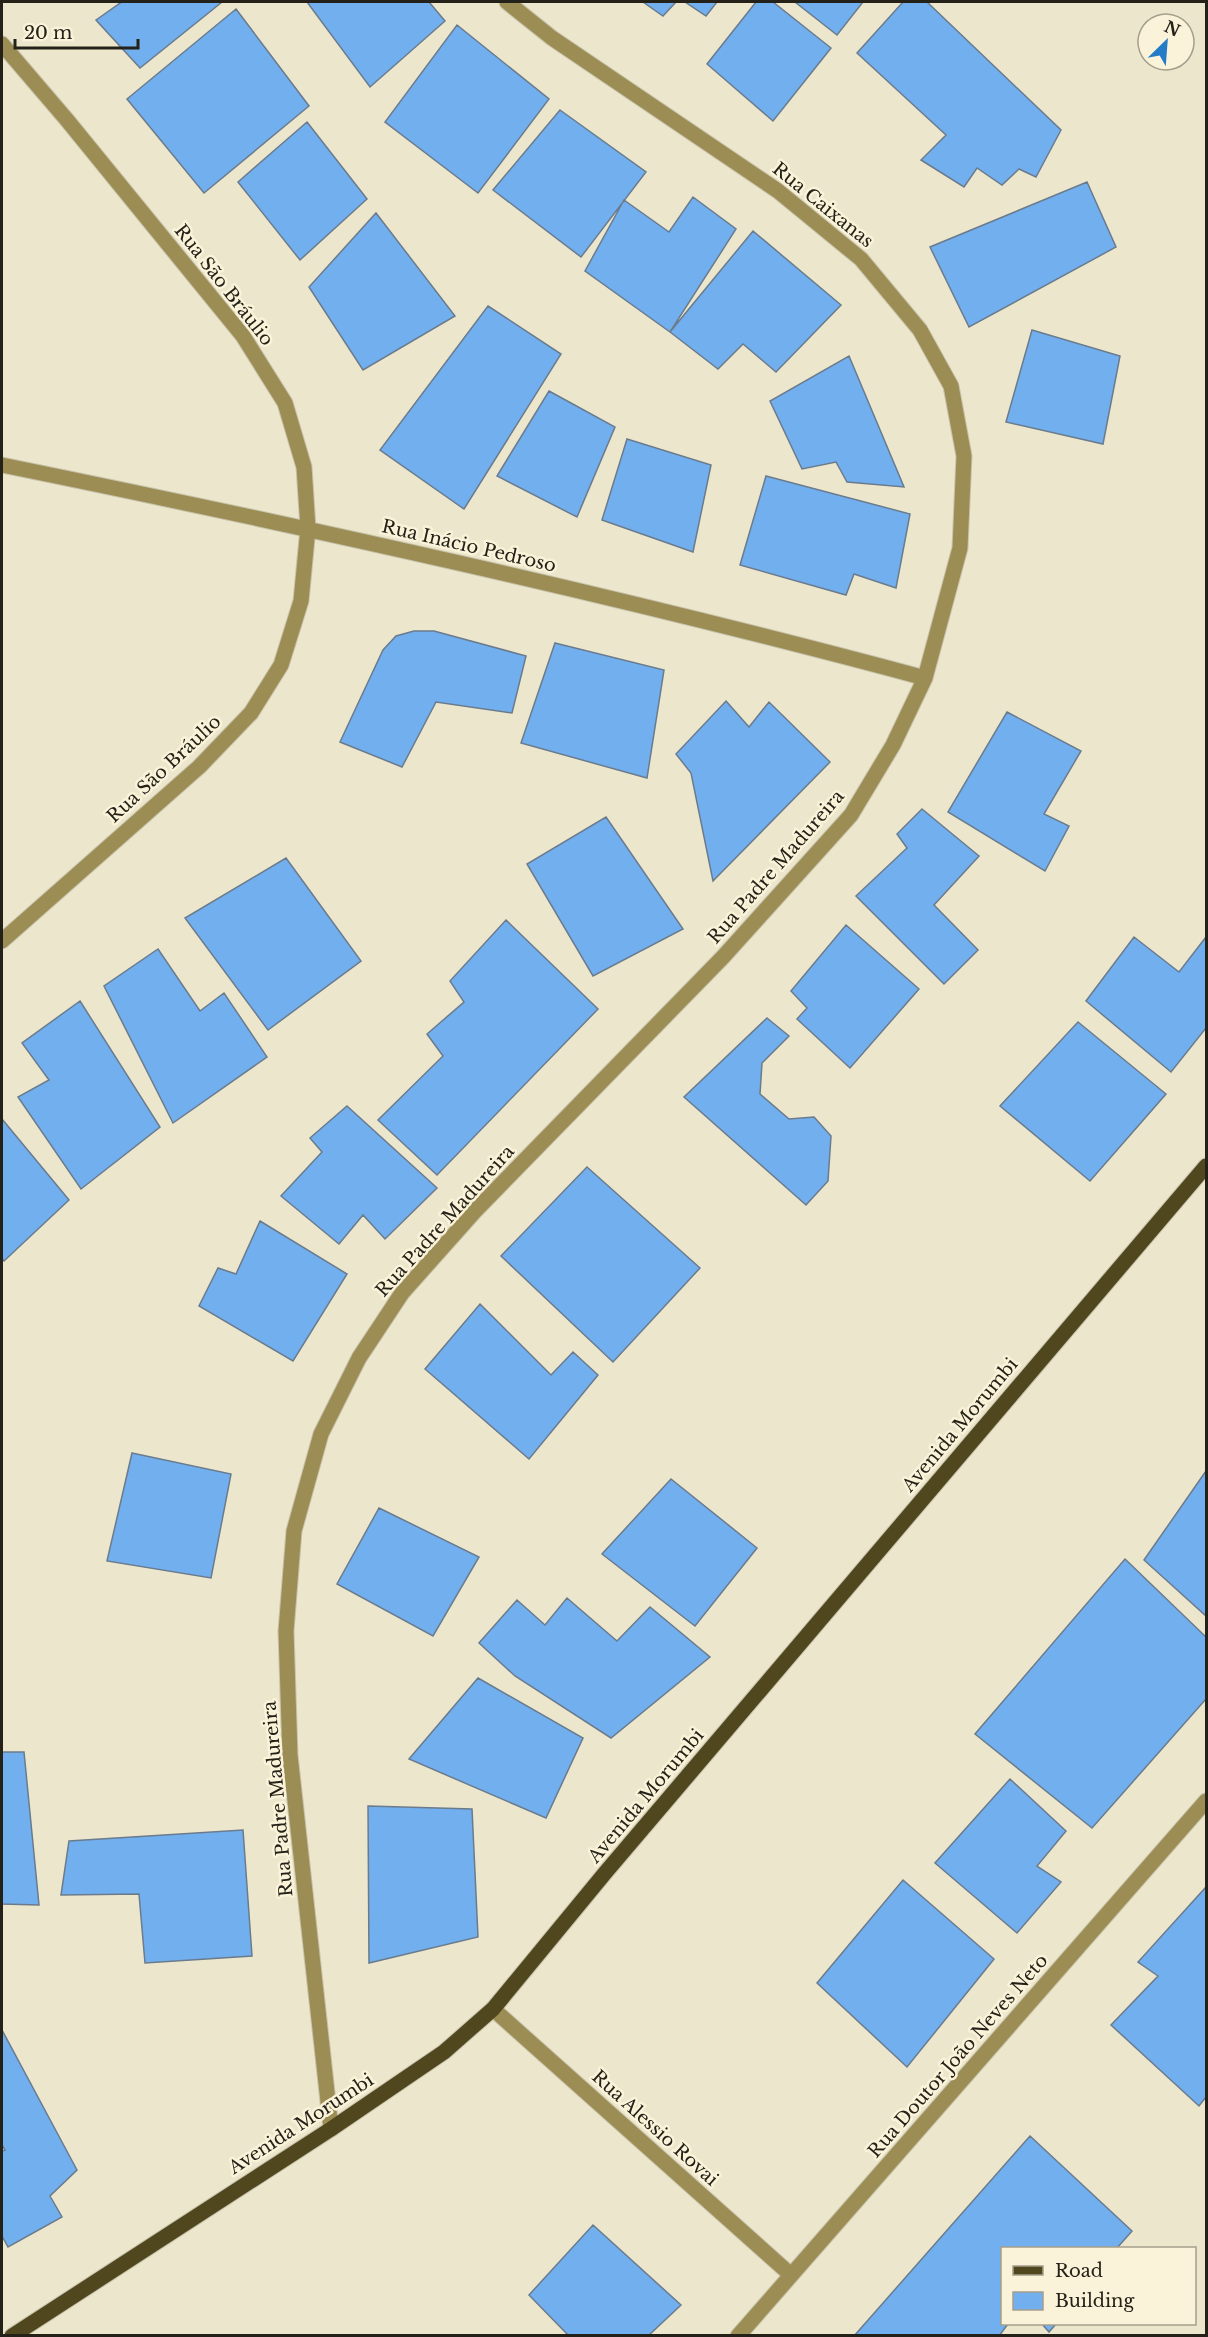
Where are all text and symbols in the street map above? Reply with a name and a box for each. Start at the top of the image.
scale bar [15,12,138,50]
north arrow [1136,12,1196,72]
text: N [1161,16,1183,41]
text: 20 m [24,22,72,44]
street label: Rua Caixanas [768,158,878,252]
street label: Rua São Bráulio [170,220,278,350]
street label: Rua Inácio Pedroso [380,515,558,577]
street label: Rua São Bráulio [102,711,226,827]
street label: Rua Padre Madureira [703,786,849,948]
street label: Rua Padre Madureira [371,1141,519,1301]
street label: Avenida Morumbi [897,1354,1022,1497]
street label: Rua Padre Madureira [258,1700,298,1898]
street label: Avenida Morumbi [583,1725,708,1868]
street label: Rua Doutor João Neves Neto [864,1950,1052,2162]
street label: Rua Alessio Rovai [587,2066,723,2190]
street label: Avenida Morumbi [224,2069,378,2180]
legend [1001,2247,1196,2325]
text: Road [1055,2260,1103,2282]
text: Building [1055,2290,1134,2312]

